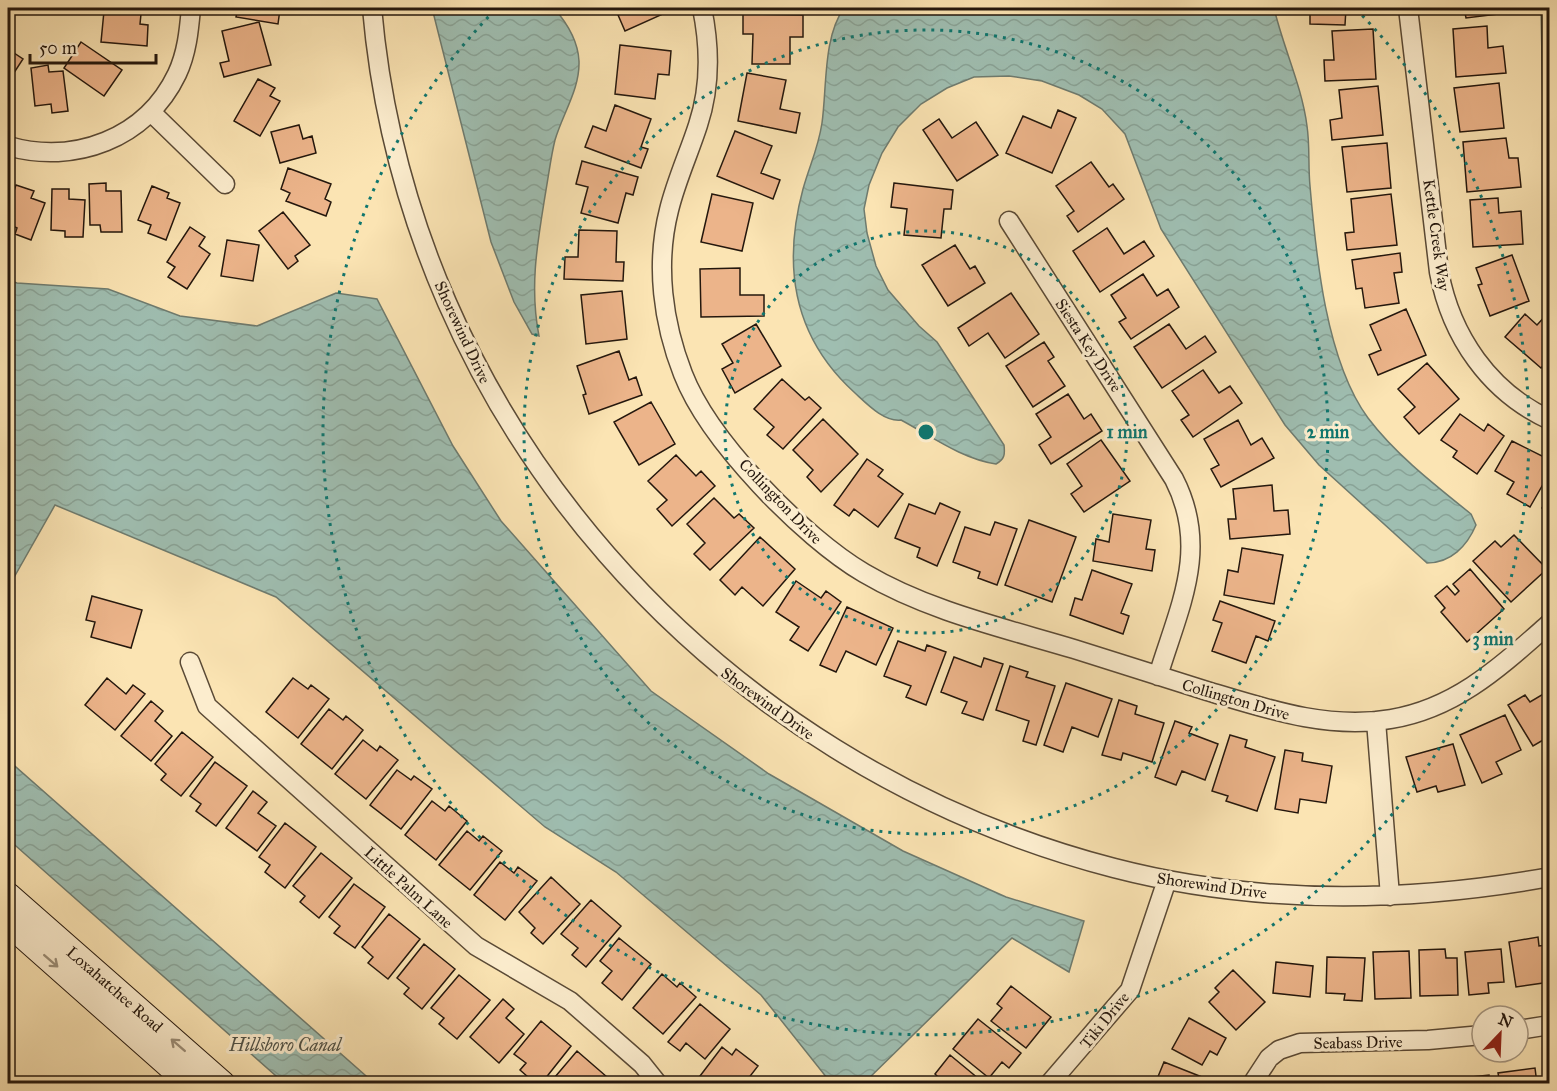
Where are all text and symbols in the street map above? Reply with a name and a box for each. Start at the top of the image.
scale bar [30,27,156,65]
text: 50 m [39,37,77,59]
street label: Kettle Creek Way [1419,178,1454,293]
street label: Shorewind Drive [431,278,495,387]
street label: Siesta Key Drive [1051,295,1126,396]
text: 1 min [1107,421,1148,443]
text: 2 min [1307,421,1350,443]
centre of rings [916,422,936,442]
street label: Collington Drive [734,455,826,549]
text: 3 min [1473,628,1514,651]
street label: Shorewind Drive [717,663,818,744]
street label: Collington Drive [1180,675,1292,725]
street label: Little Palm Lane [360,843,457,932]
street label: Shorewind Drive [1156,868,1268,903]
street label: Loxahatchee Road [63,942,167,1036]
one-way arrow [44,954,59,968]
street label: Tiki Drive [1076,988,1133,1053]
north arrow [1470,1004,1530,1064]
text: N [1496,1009,1516,1032]
street label: Seabass Drive [1313,1032,1403,1053]
water label: Hillsboro Canal [228,1034,343,1056]
one-way arrow [171,1038,186,1052]

